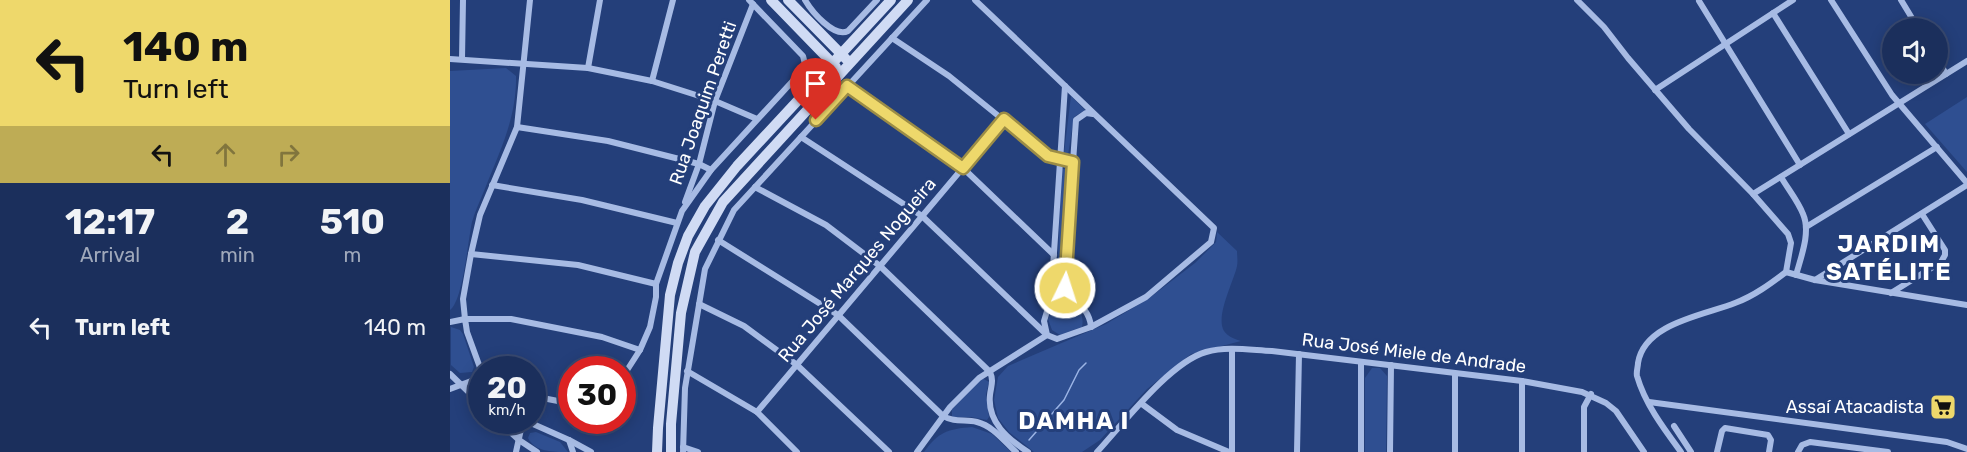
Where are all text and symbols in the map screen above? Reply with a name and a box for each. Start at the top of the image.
street label: Rua Joaquim Peretti [665,18,741,188]
map controls [1882,18,1948,84]
button: sound [1882,18,1948,84]
text: 140 m [123,22,249,72]
icon: left [24,24,102,102]
pin [790,58,841,120]
icon: arrive [799,67,832,100]
text: Turn left [123,73,228,105]
icon: left [146,138,179,171]
icon: ahead [209,138,242,171]
icon: right [272,138,305,171]
street label: Rua José Marques Nogueira [773,173,941,367]
text: 12:17 [65,200,155,243]
text: 2 [226,200,249,243]
text: 510 [320,200,385,243]
district label: JARDIM SATÉLITE [1826,230,1952,286]
text: Arrival [80,243,140,267]
text: min [220,243,255,267]
text: m [344,243,361,267]
position arrow [1033,256,1097,320]
icon: left [24,311,57,344]
text: Turn left [75,314,170,341]
text: 140 m [364,314,426,341]
street label: Rua José Miele de Andrade [1301,328,1527,378]
speed limit sign: 30 [558,356,636,434]
text: 20 [487,370,527,406]
supermarket icon: Assaí Atacadista [1928,392,1958,422]
place label: Assaí Atacadista [1786,396,1924,418]
text: km/h [488,401,526,419]
district label: DAMHA I [1018,407,1130,435]

